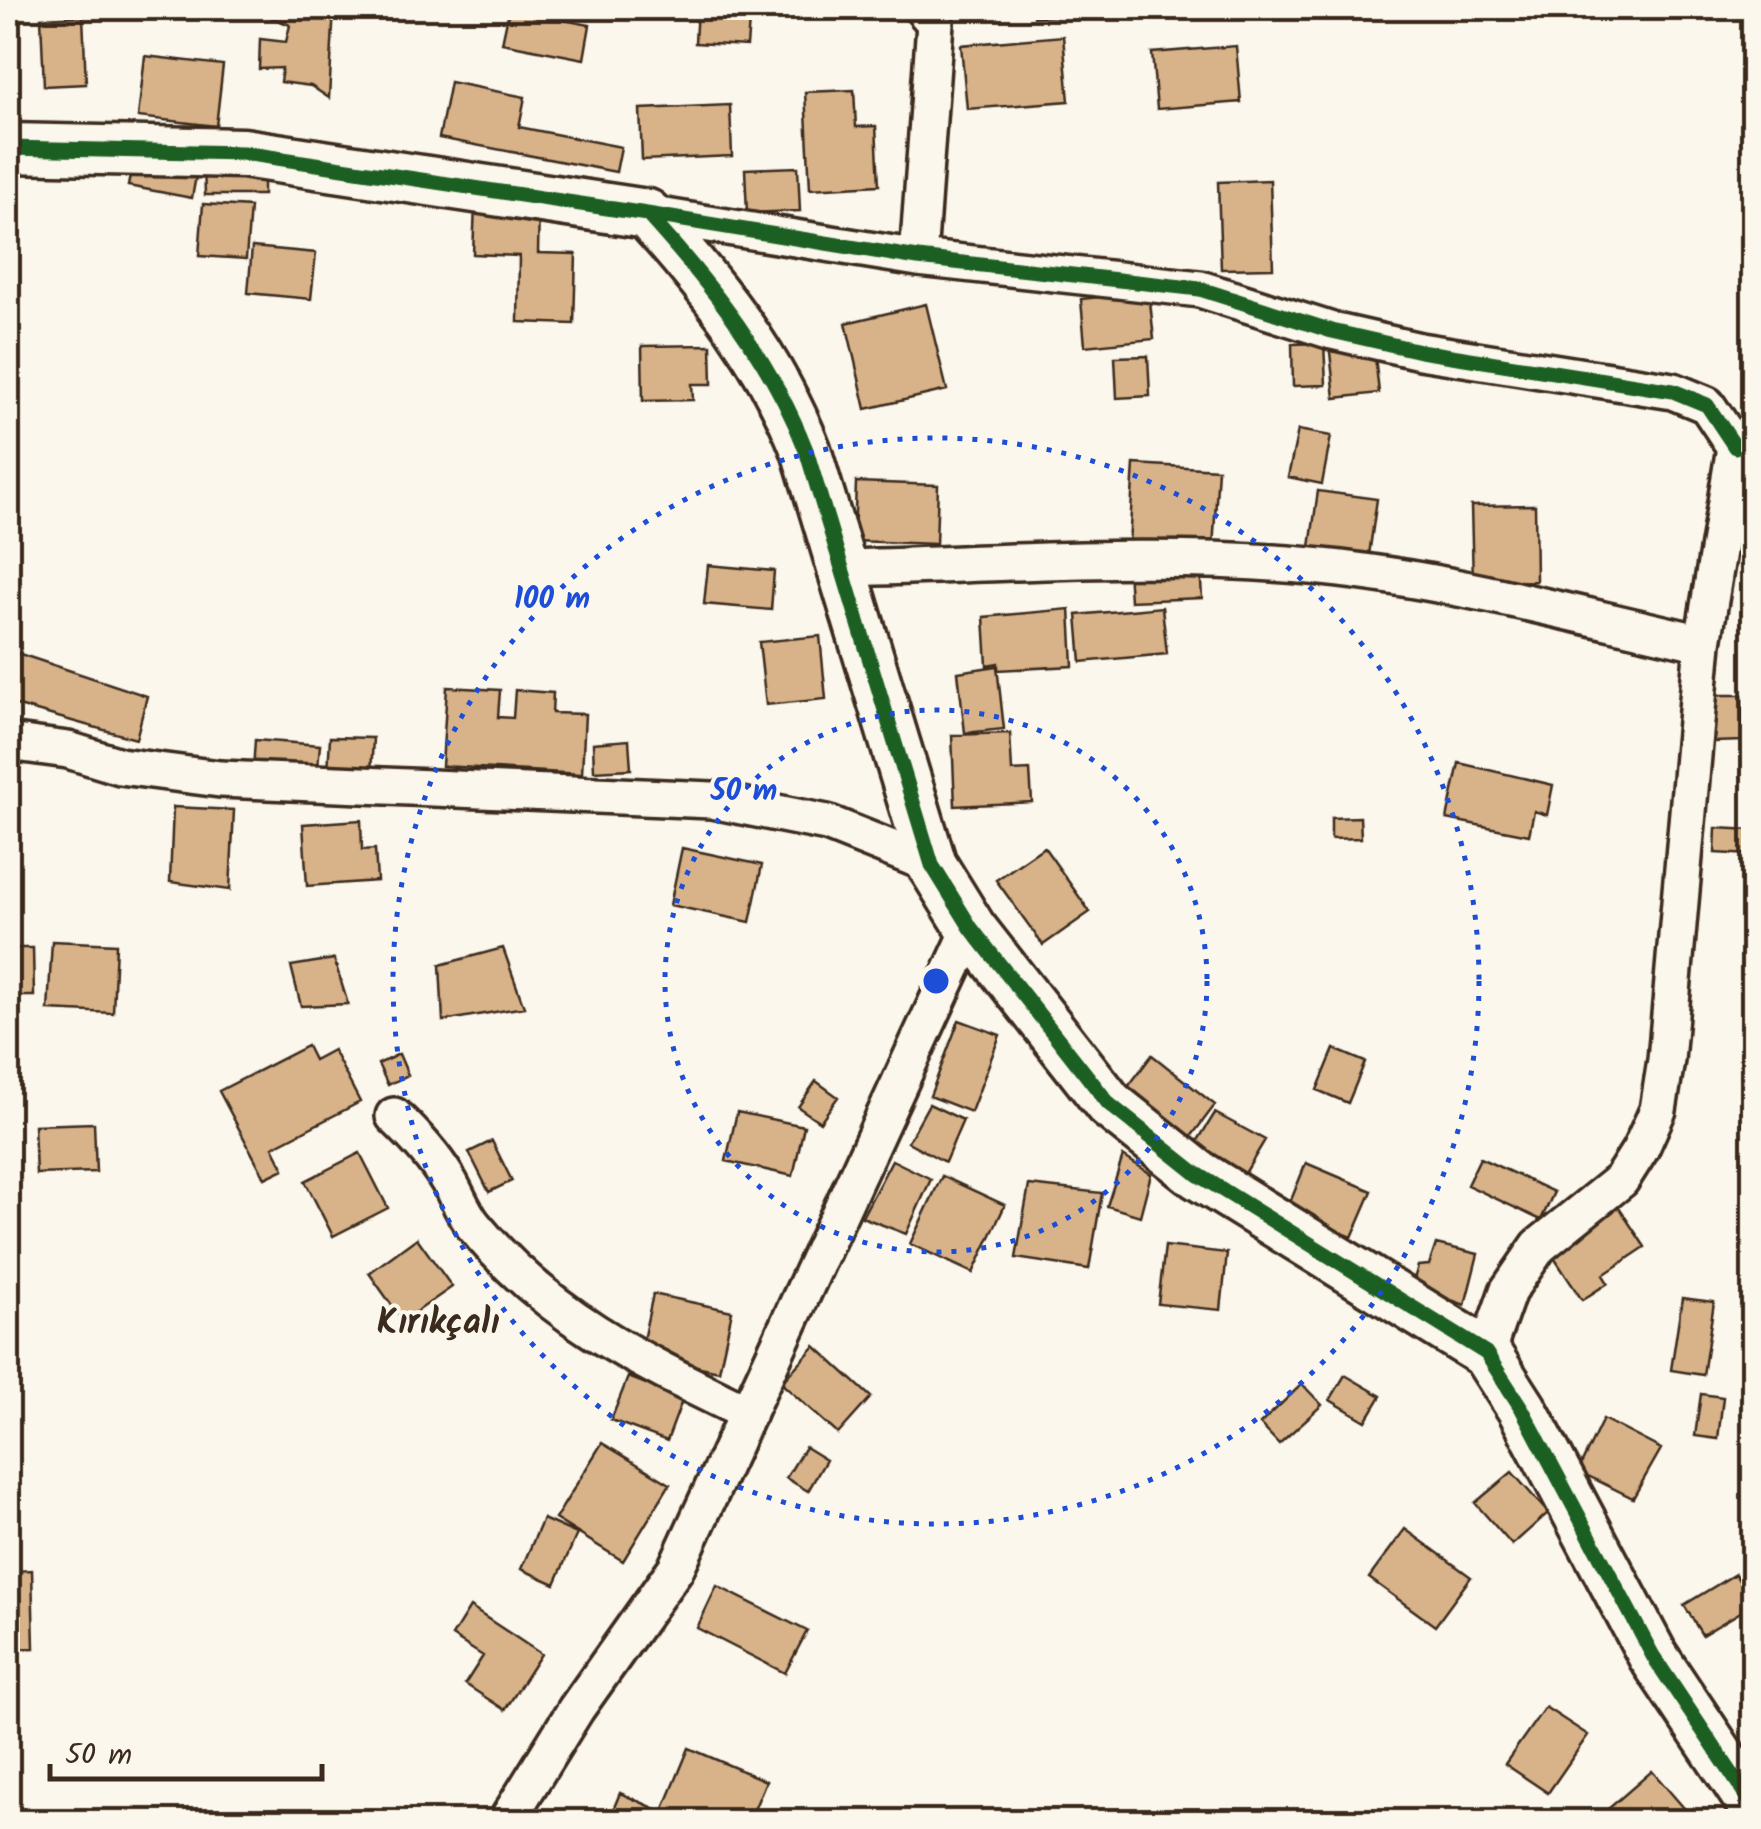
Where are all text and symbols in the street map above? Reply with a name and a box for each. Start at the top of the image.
text: 100 m [514,576,590,624]
text: 50 m [710,768,777,816]
centre of rings [918,963,954,999]
district label: Kırıkçalı [377,1296,499,1352]
scale bar [50,1719,322,1781]
text: 50 m [65,1732,132,1780]

